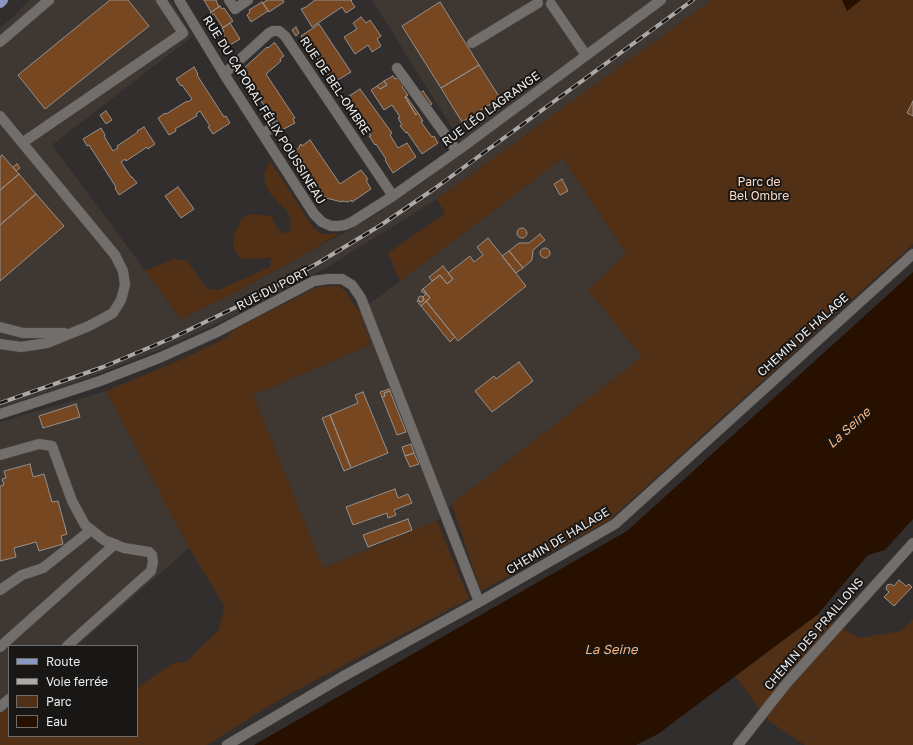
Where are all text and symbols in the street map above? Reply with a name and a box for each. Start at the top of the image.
street label: RUE DU CAPORAL FÉLIX POUSSINEAU [200,13,328,207]
street label: RUE DE BEL-OMBRE [297,34,373,138]
street label: RUE LÉO LAGRANGE [439,69,543,149]
park label: Parc de Bel Ombre [729,175,789,203]
street label: RUE DU PORT [234,265,312,313]
street label: CHEMIN DE HALAGE [755,290,851,380]
water label: La Seine [824,404,874,452]
street label: CHEMIN DE HALAGE [504,505,612,577]
street label: CHEMIN DES PRAILLONS [761,575,867,693]
water label: La Seine [584,642,638,658]
legend [8,645,138,737]
text: Route [46,654,80,669]
text: Voie ferrée [46,674,108,689]
text: Parc [46,694,72,709]
text: Eau [46,714,67,729]

